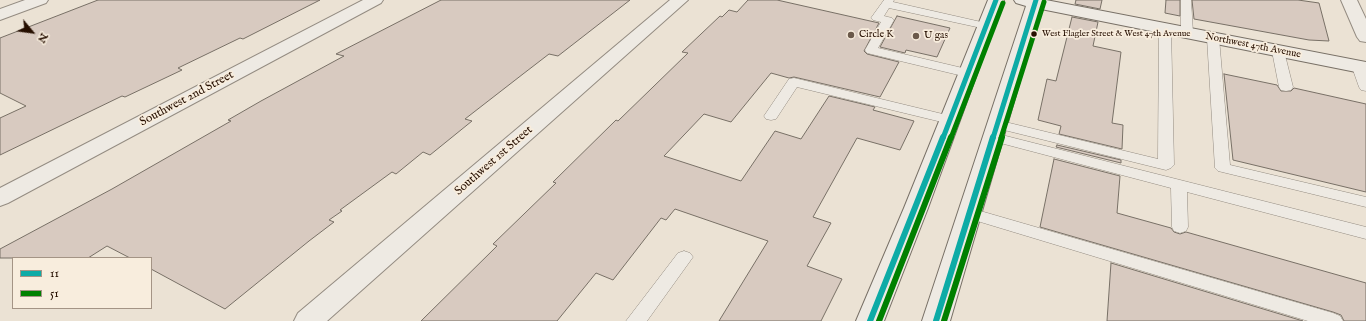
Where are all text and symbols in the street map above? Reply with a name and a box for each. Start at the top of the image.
north arrow [12,12,52,52]
place label: Circle K [859,29,893,41]
marker: West Flagler Street & West 47th Avenue [1029,29,1039,39]
place label: West Flagler Street & West 47th Avenue [1042,29,1190,39]
text: N [34,30,51,45]
marker: Circle K [846,30,856,40]
place label: U gas [924,30,948,42]
marker: U gas [911,31,921,41]
street label: Northwest 47th Avenue [1204,31,1302,61]
street label: Southwest 2nd Street [138,68,236,130]
street label: Southwest 1st Street [452,123,536,199]
legend [12,257,152,309]
text: 11 [50,266,59,281]
text: 51 [50,286,59,301]

